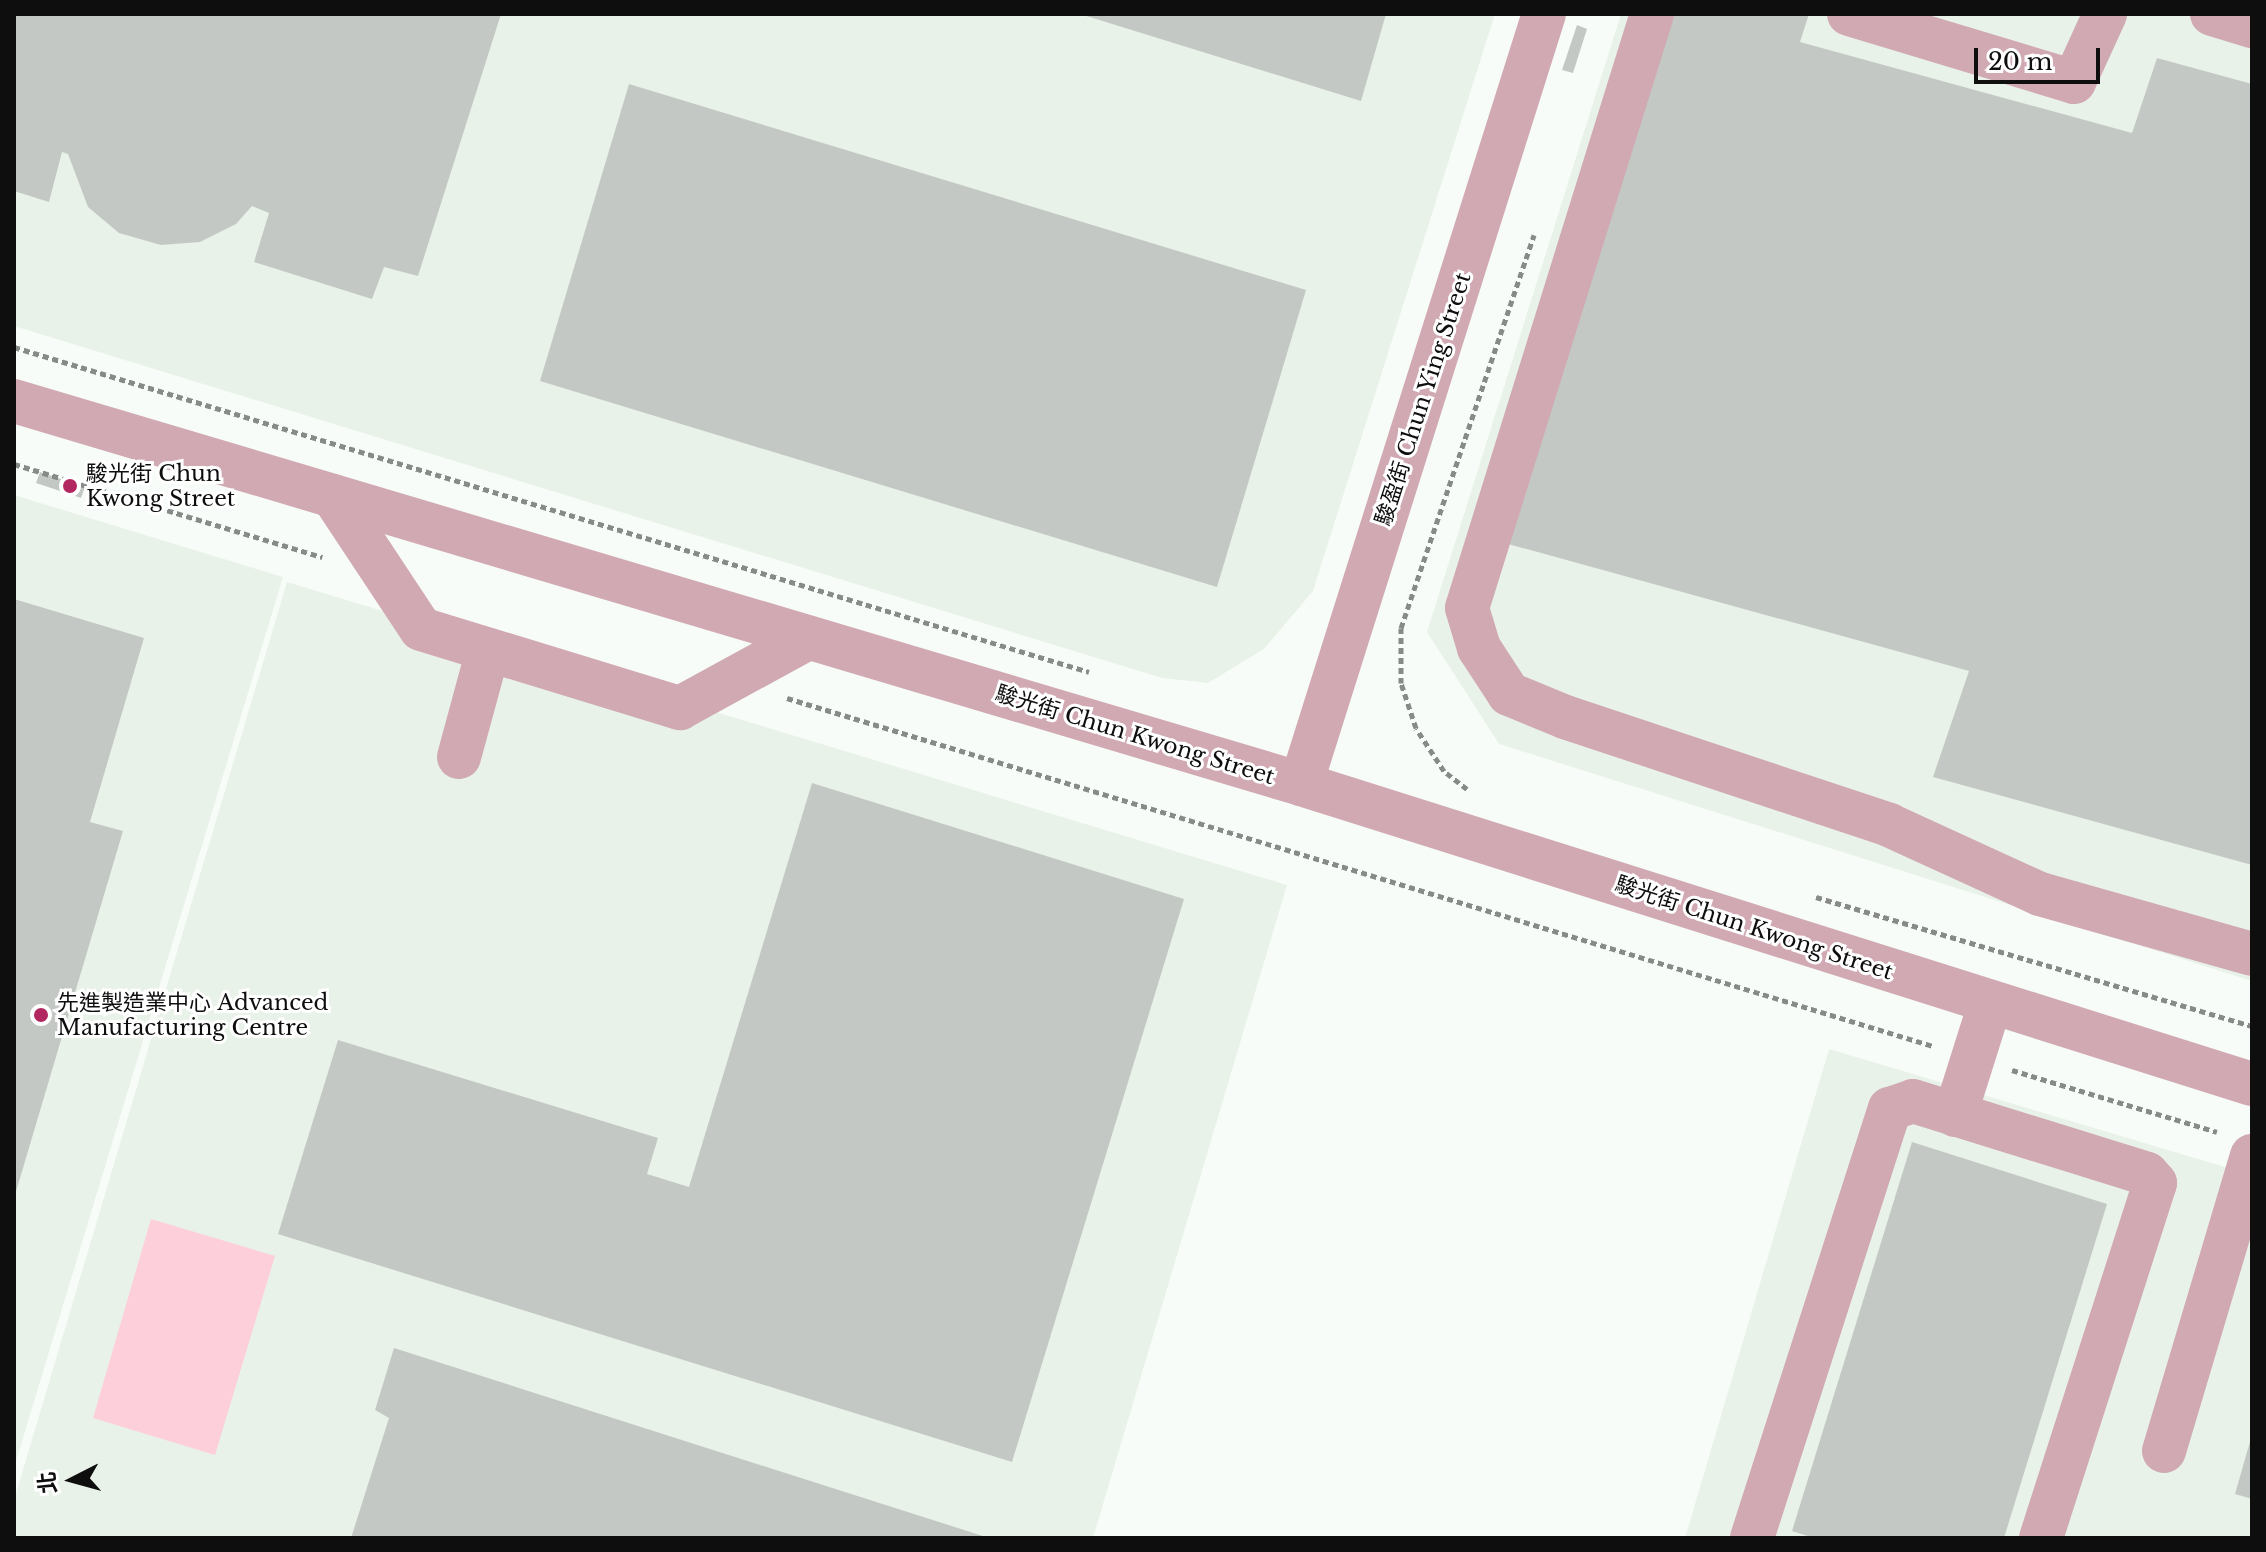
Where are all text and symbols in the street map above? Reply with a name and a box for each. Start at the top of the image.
scale bar [1978,32,2104,82]
text: 20 m [1988,47,2053,76]
street label: 駿盈街 Chun Ying Street [1369,269,1477,529]
place label: 駿光街 Chun Kwong Street [86,460,235,512]
marker: 駿光街 Chun Kwong Street [61,477,79,495]
street label: 駿光街 Chun Kwong Street [992,680,1278,790]
street label: 駿光街 Chun Kwong Street [1612,871,1896,985]
place label: 先進製造業中心 Advanced Manufacturing Centre [57,989,328,1040]
marker: 先進製造業中心 Advanced Manufacturing Centre [32,1006,50,1024]
north arrow [32,1440,112,1520]
text: 北 [33,1470,62,1495]

